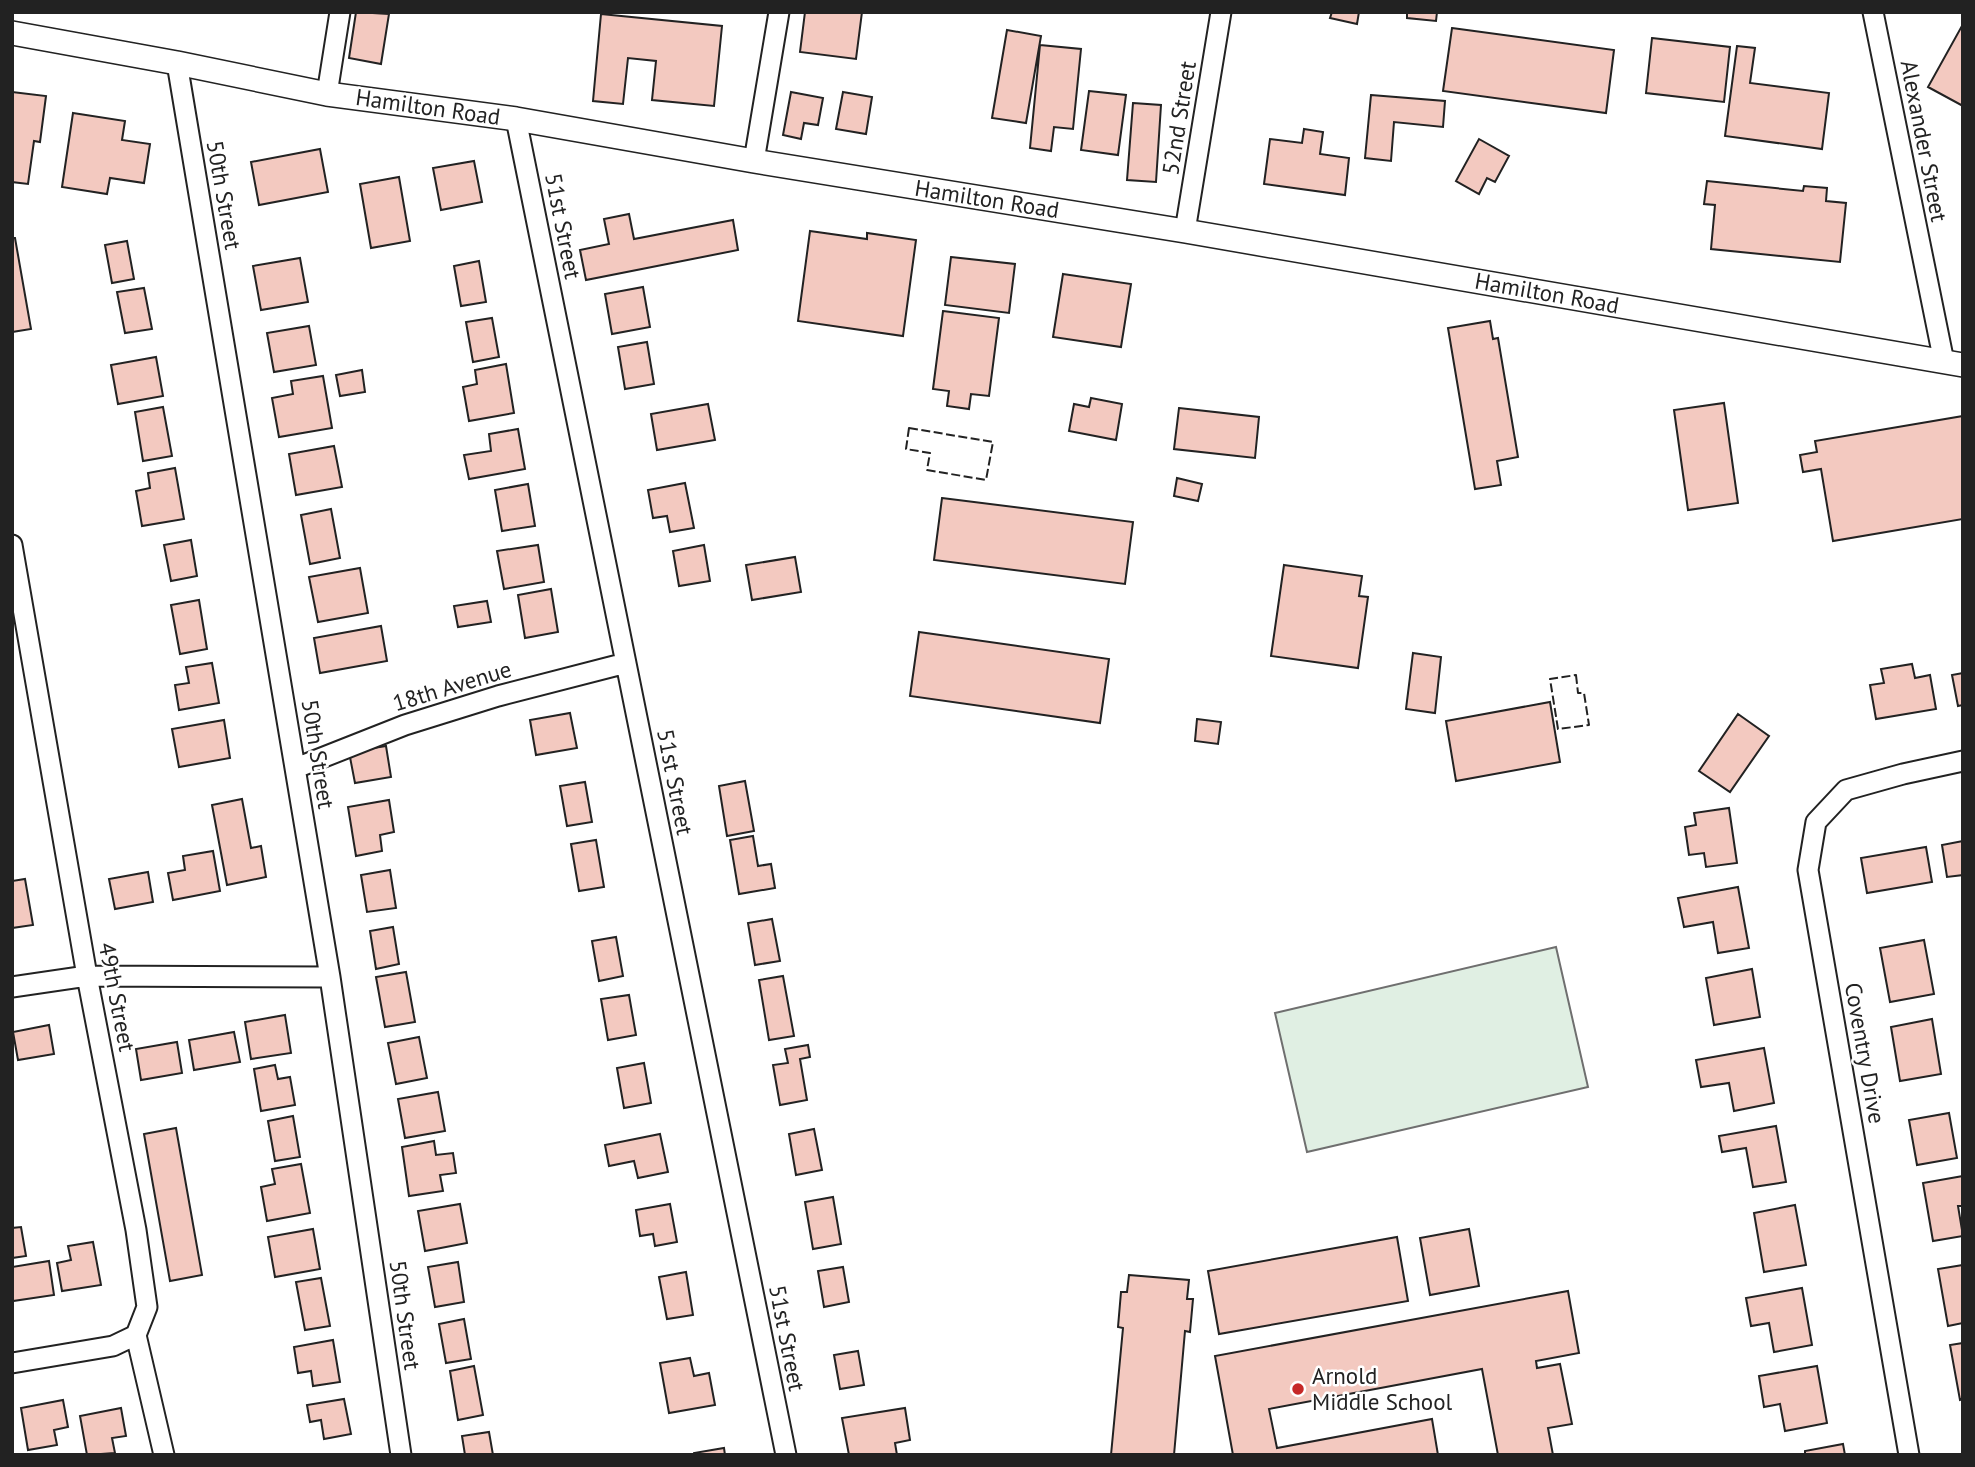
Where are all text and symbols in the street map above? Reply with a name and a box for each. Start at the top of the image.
street label: Alexander Street [1895,58,1954,224]
street label: 52nd Street [1155,59,1202,177]
street label: Hamilton Road [354,82,502,131]
street label: 50th Street [201,138,248,252]
street label: 51st Street [539,170,588,282]
street label: Hamilton Road [913,173,1061,224]
street label: Hamilton Road [1473,266,1621,319]
street label: 18th Avenue [389,654,515,717]
street label: 50th Street [296,697,341,811]
street label: 51st Street [651,726,700,838]
street label: 49th Street [93,940,142,1054]
street label: Coventry Drive [1839,980,1892,1126]
street label: 50th Street [383,1258,428,1372]
street label: 51st Street [763,1282,812,1394]
place label: Arnold Middle School [1312,1361,1452,1416]
marker: Arnold Middle School [1290,1381,1306,1397]

